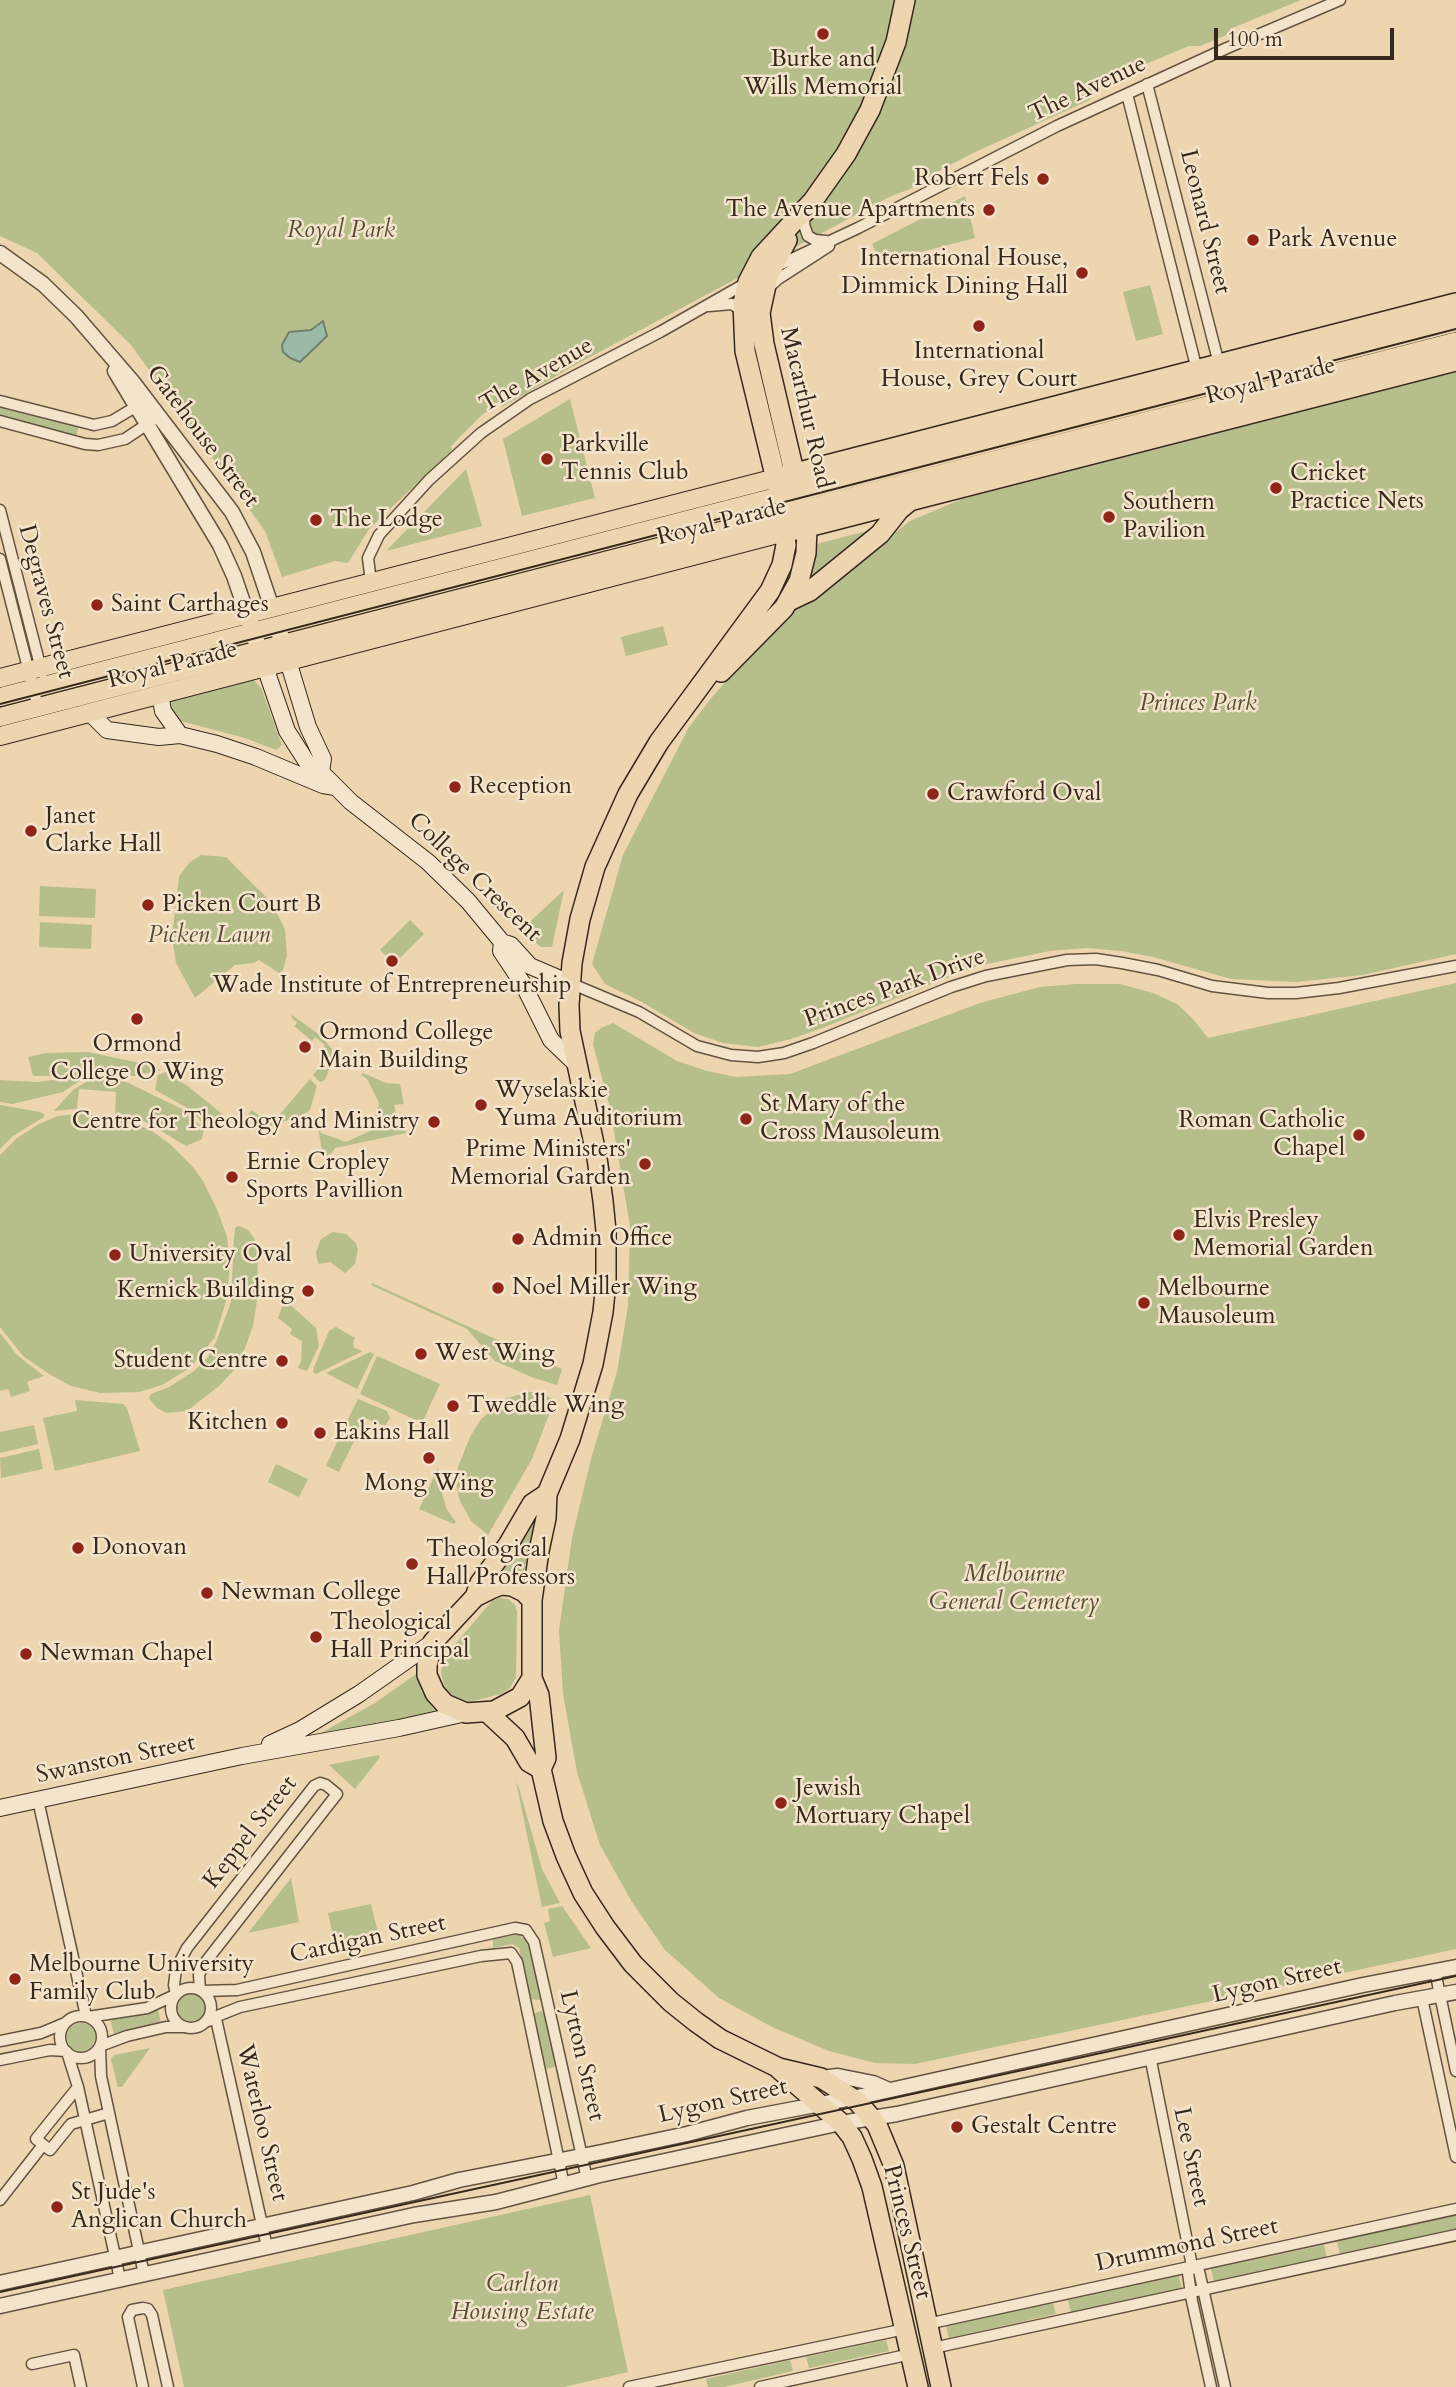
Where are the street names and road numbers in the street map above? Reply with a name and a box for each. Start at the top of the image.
street label: The Avenue [1025,50,1151,130]
street label: Leonard Street [1172,147,1236,297]
street label: Macarthur Road [772,324,838,492]
street label: The Avenue [475,332,599,420]
street label: Royal Parade [1203,352,1339,412]
street label: Gatehouse Street [139,360,265,514]
street label: Royal Parade [654,493,790,553]
street label: Degraves Street [11,522,79,682]
street label: Royal Parade [105,636,241,696]
street label: College Crescent [401,807,547,949]
street label: Princes Park Drive [801,943,989,1035]
street label: Swanston Street [34,1729,198,1791]
street label: Keppel Street [198,1771,304,1895]
street label: Cardigan Street [287,1909,449,1971]
street label: Lygon Street [1210,1953,1344,2011]
street label: Lytton Street [552,1988,610,2124]
street label: Waterloo Street [229,2042,293,2204]
street label: Lygon Street [656,2073,790,2131]
street label: Lee Street [1165,2105,1215,2209]
street label: Princes Street [875,2162,937,2302]
street label: Drummond Street [1093,2213,1281,2279]

